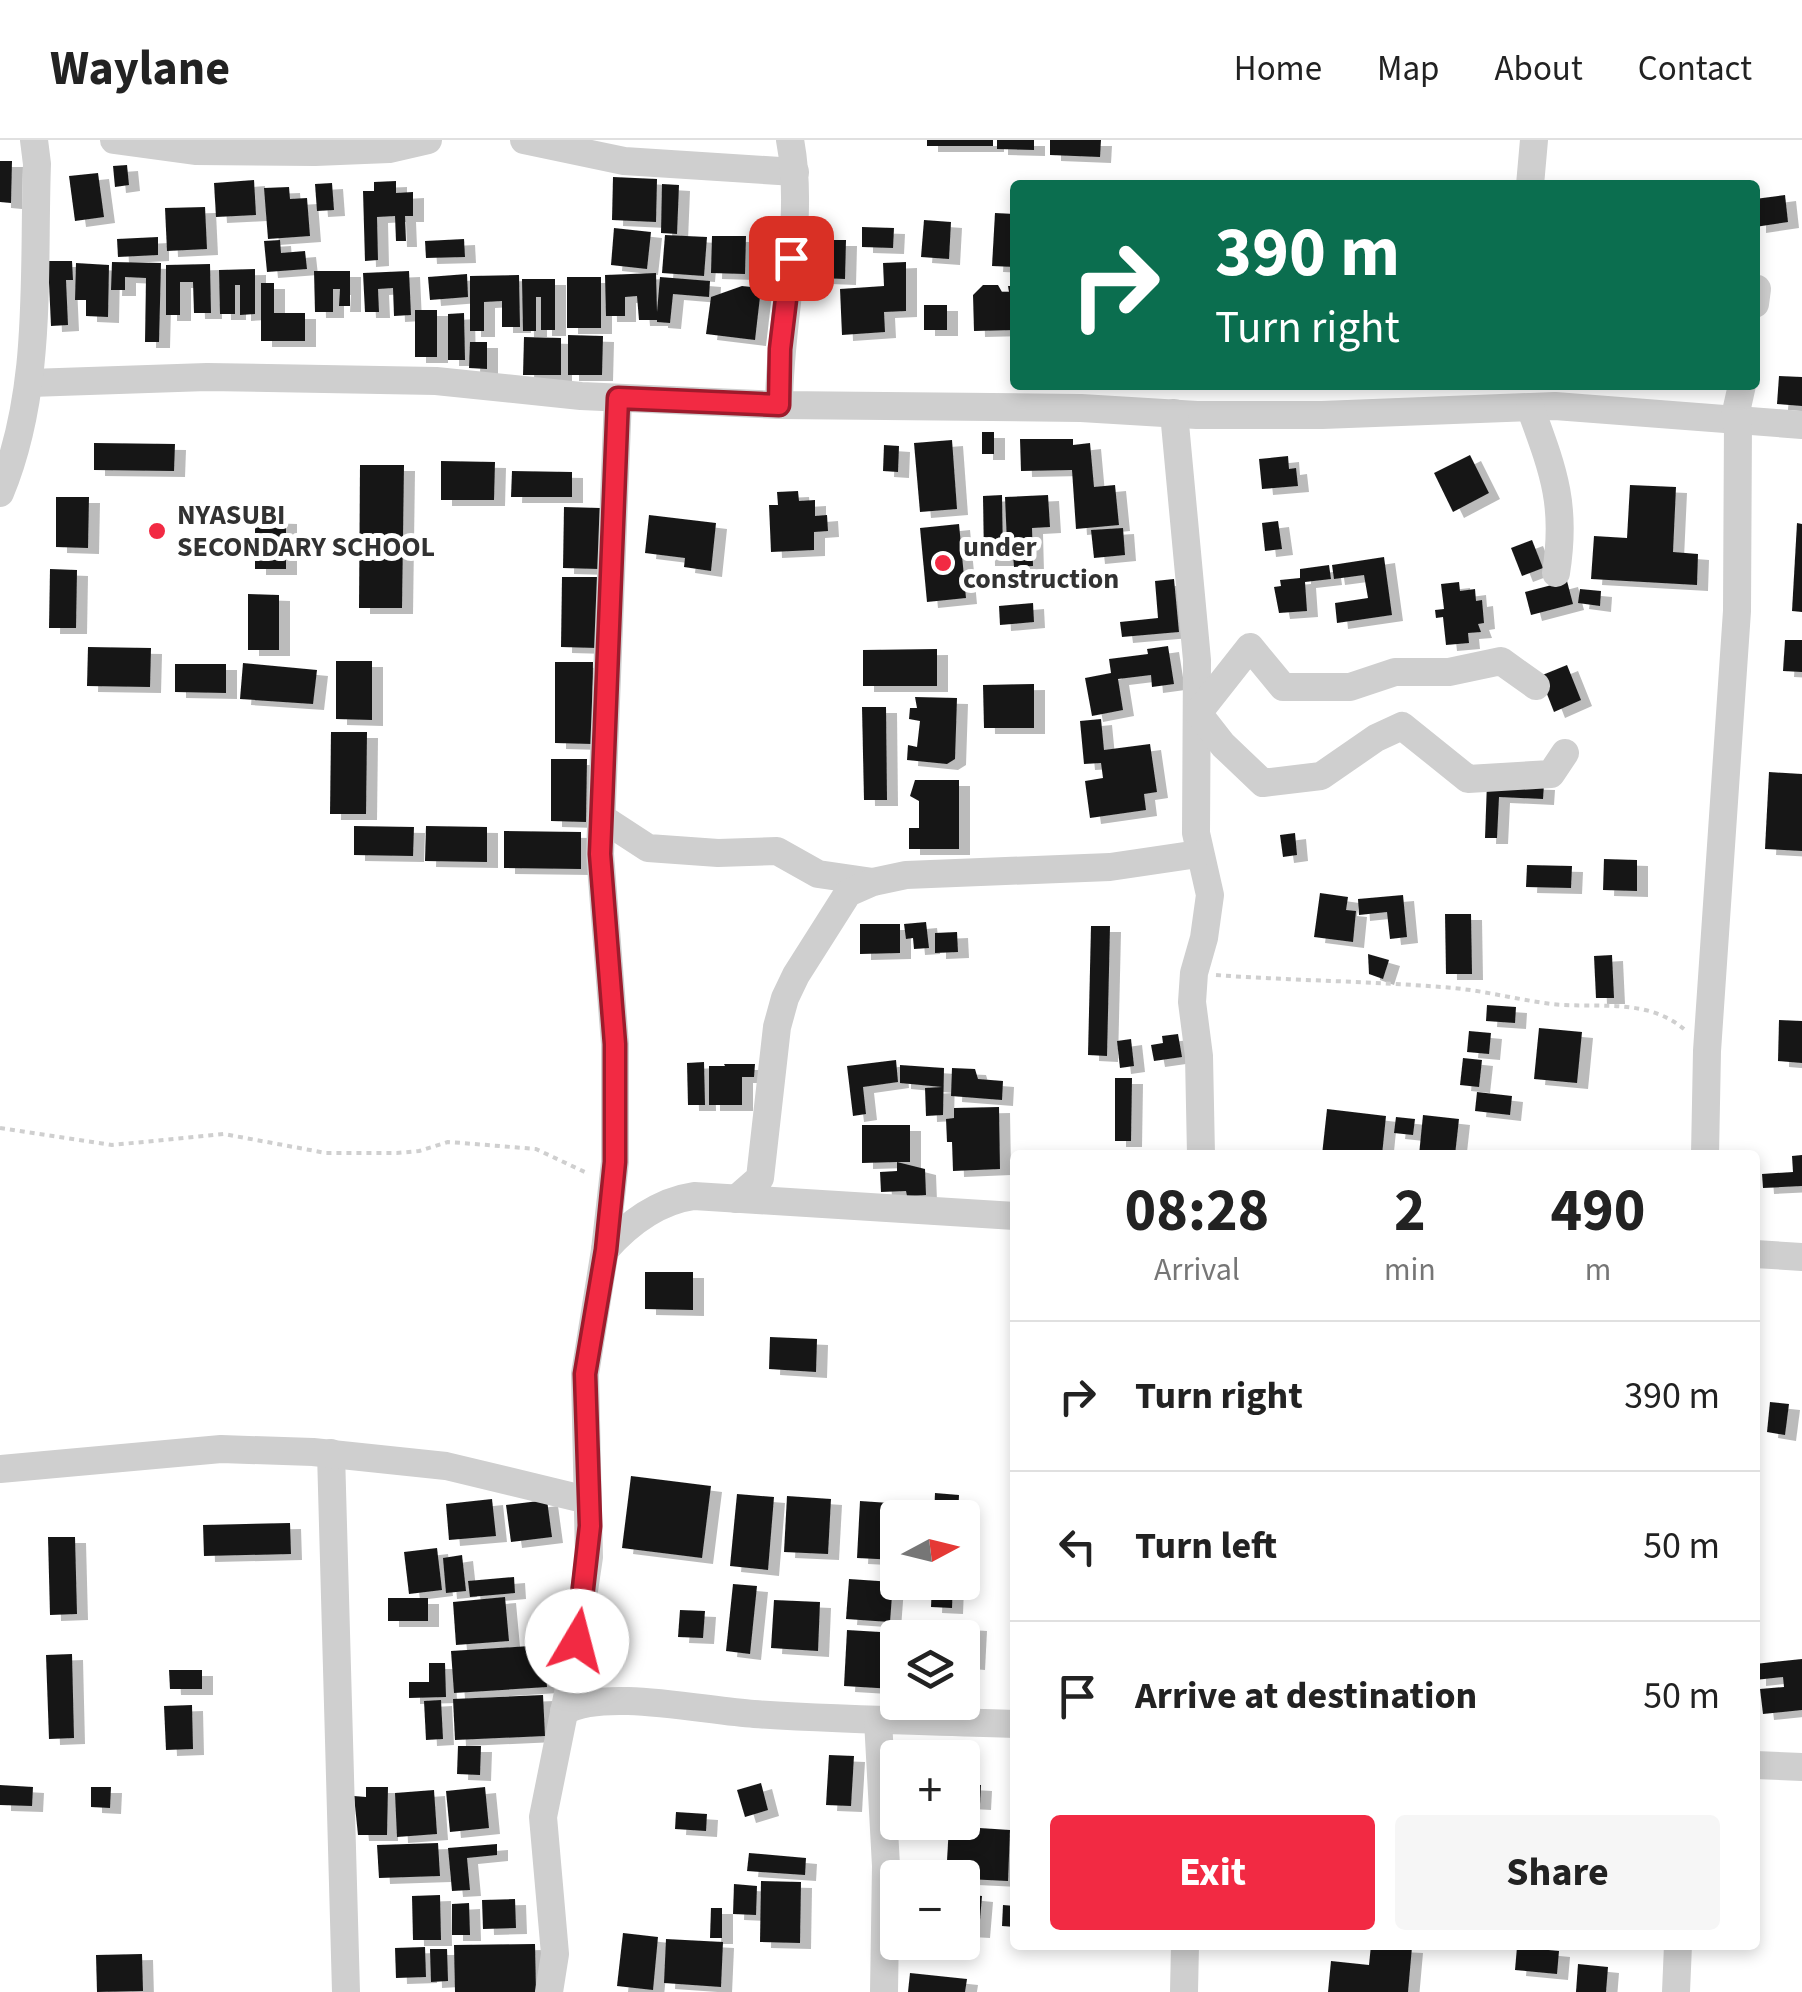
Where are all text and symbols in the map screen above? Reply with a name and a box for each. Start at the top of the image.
text: Waylane [50,35,230,103]
text: Home [1234,44,1322,94]
text: Map [1377,44,1440,94]
text: About [1495,44,1583,94]
text: Contact [1638,44,1752,94]
text: 390 m [1215,203,1400,303]
pin [749,216,834,301]
icon: right [1050,220,1180,350]
icon: arrive [764,231,819,286]
text: Turn right [1215,296,1400,360]
place label: NYASUBI SECONDARY SCHOOL [177,495,435,567]
marker: NYASUBI SECONDARY SCHOOL [146,520,168,542]
place label: under construction [963,527,1119,599]
marker: under construction [932,552,954,574]
text: 08:28 [1125,1169,1269,1254]
text: 2 [1394,1169,1426,1254]
text: 490 [1550,1169,1645,1254]
text: Arrival [1154,1247,1240,1293]
text: min [1384,1247,1436,1293]
text: m [1585,1247,1611,1293]
icon: right [1050,1369,1105,1424]
text: Turn right [1135,1369,1303,1423]
text: 390 m [1624,1369,1720,1423]
north arrow [880,1500,980,1600]
map controls [880,1500,980,1960]
icon: left [1050,1519,1105,1574]
text: Turn left [1135,1519,1277,1573]
text: 50 m [1643,1519,1720,1573]
position arrow [525,1589,629,1693]
button: layers [880,1620,980,1720]
icon: arrive [1050,1669,1105,1724]
text: Arrive at destination [1135,1669,1477,1723]
text: 50 m [1643,1669,1720,1723]
button: + [880,1740,980,1840]
button: Exit [1050,1815,1375,1930]
button: Share [1395,1815,1720,1930]
button: − [880,1860,980,1960]

